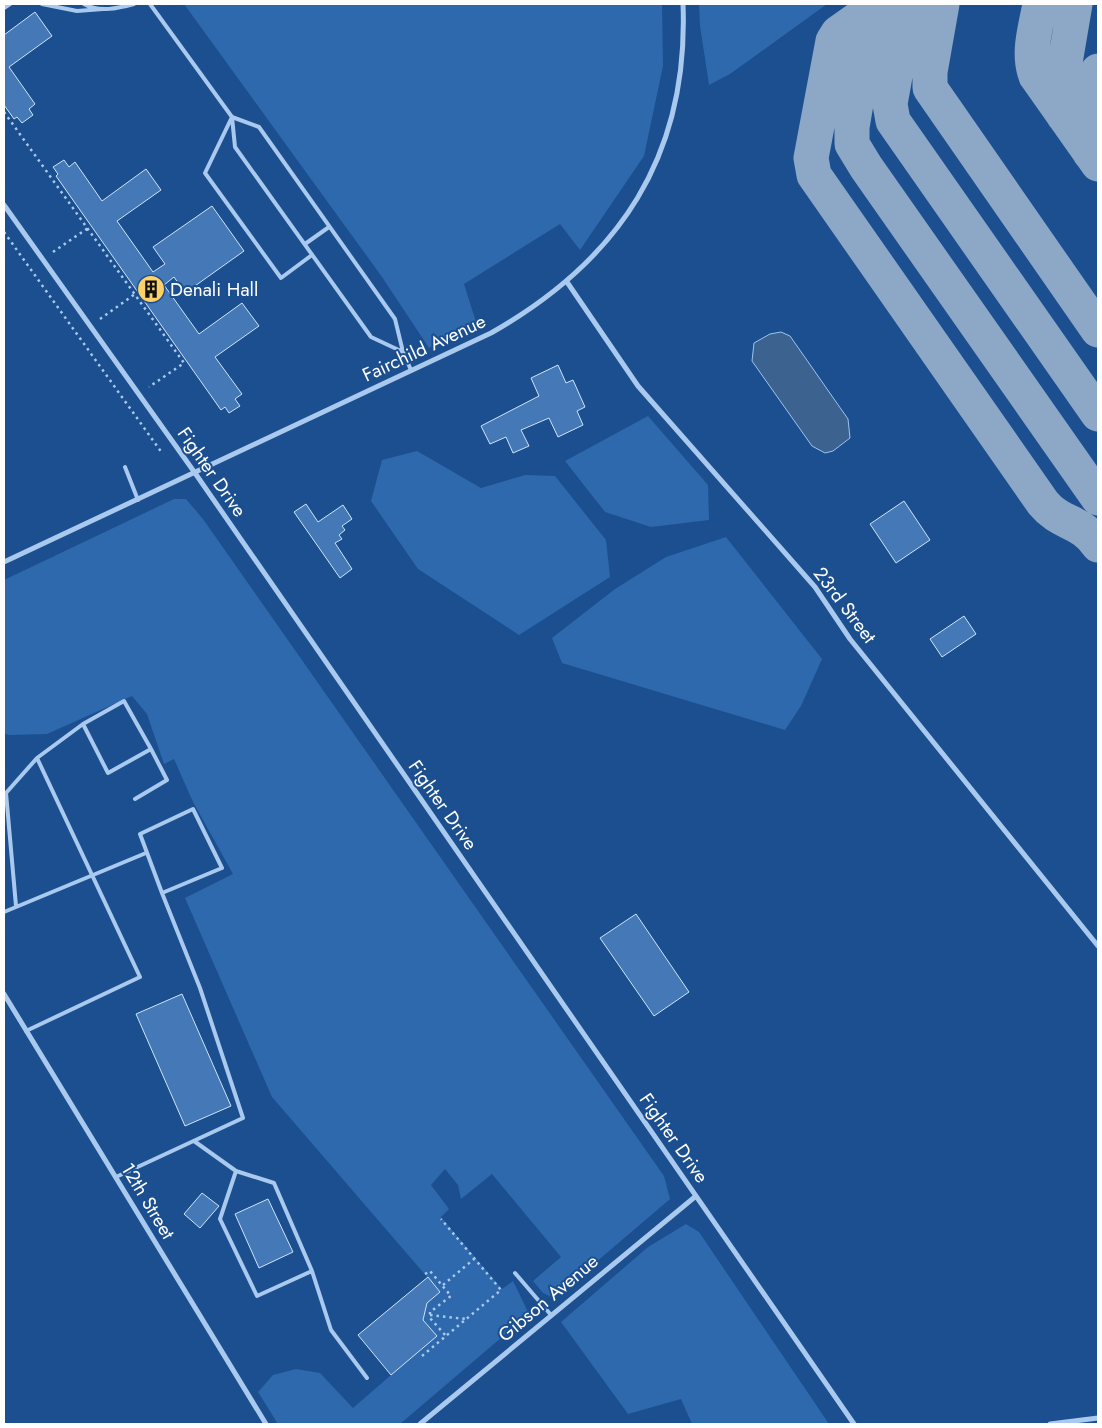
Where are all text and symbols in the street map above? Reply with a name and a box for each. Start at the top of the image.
building icon: Denali Hall [136,274,166,304]
place label: Denali Hall [170,276,258,303]
street label: Fairchild Avenue [358,308,490,388]
street label: Fighter Drive [171,422,253,523]
street label: 23rd Street [807,561,883,649]
street label: Fighter Drive [402,755,484,856]
street label: Fighter Drive [633,1088,715,1189]
street label: 12th Street [115,1158,182,1245]
street label: Gibson Avenue [492,1248,604,1348]

